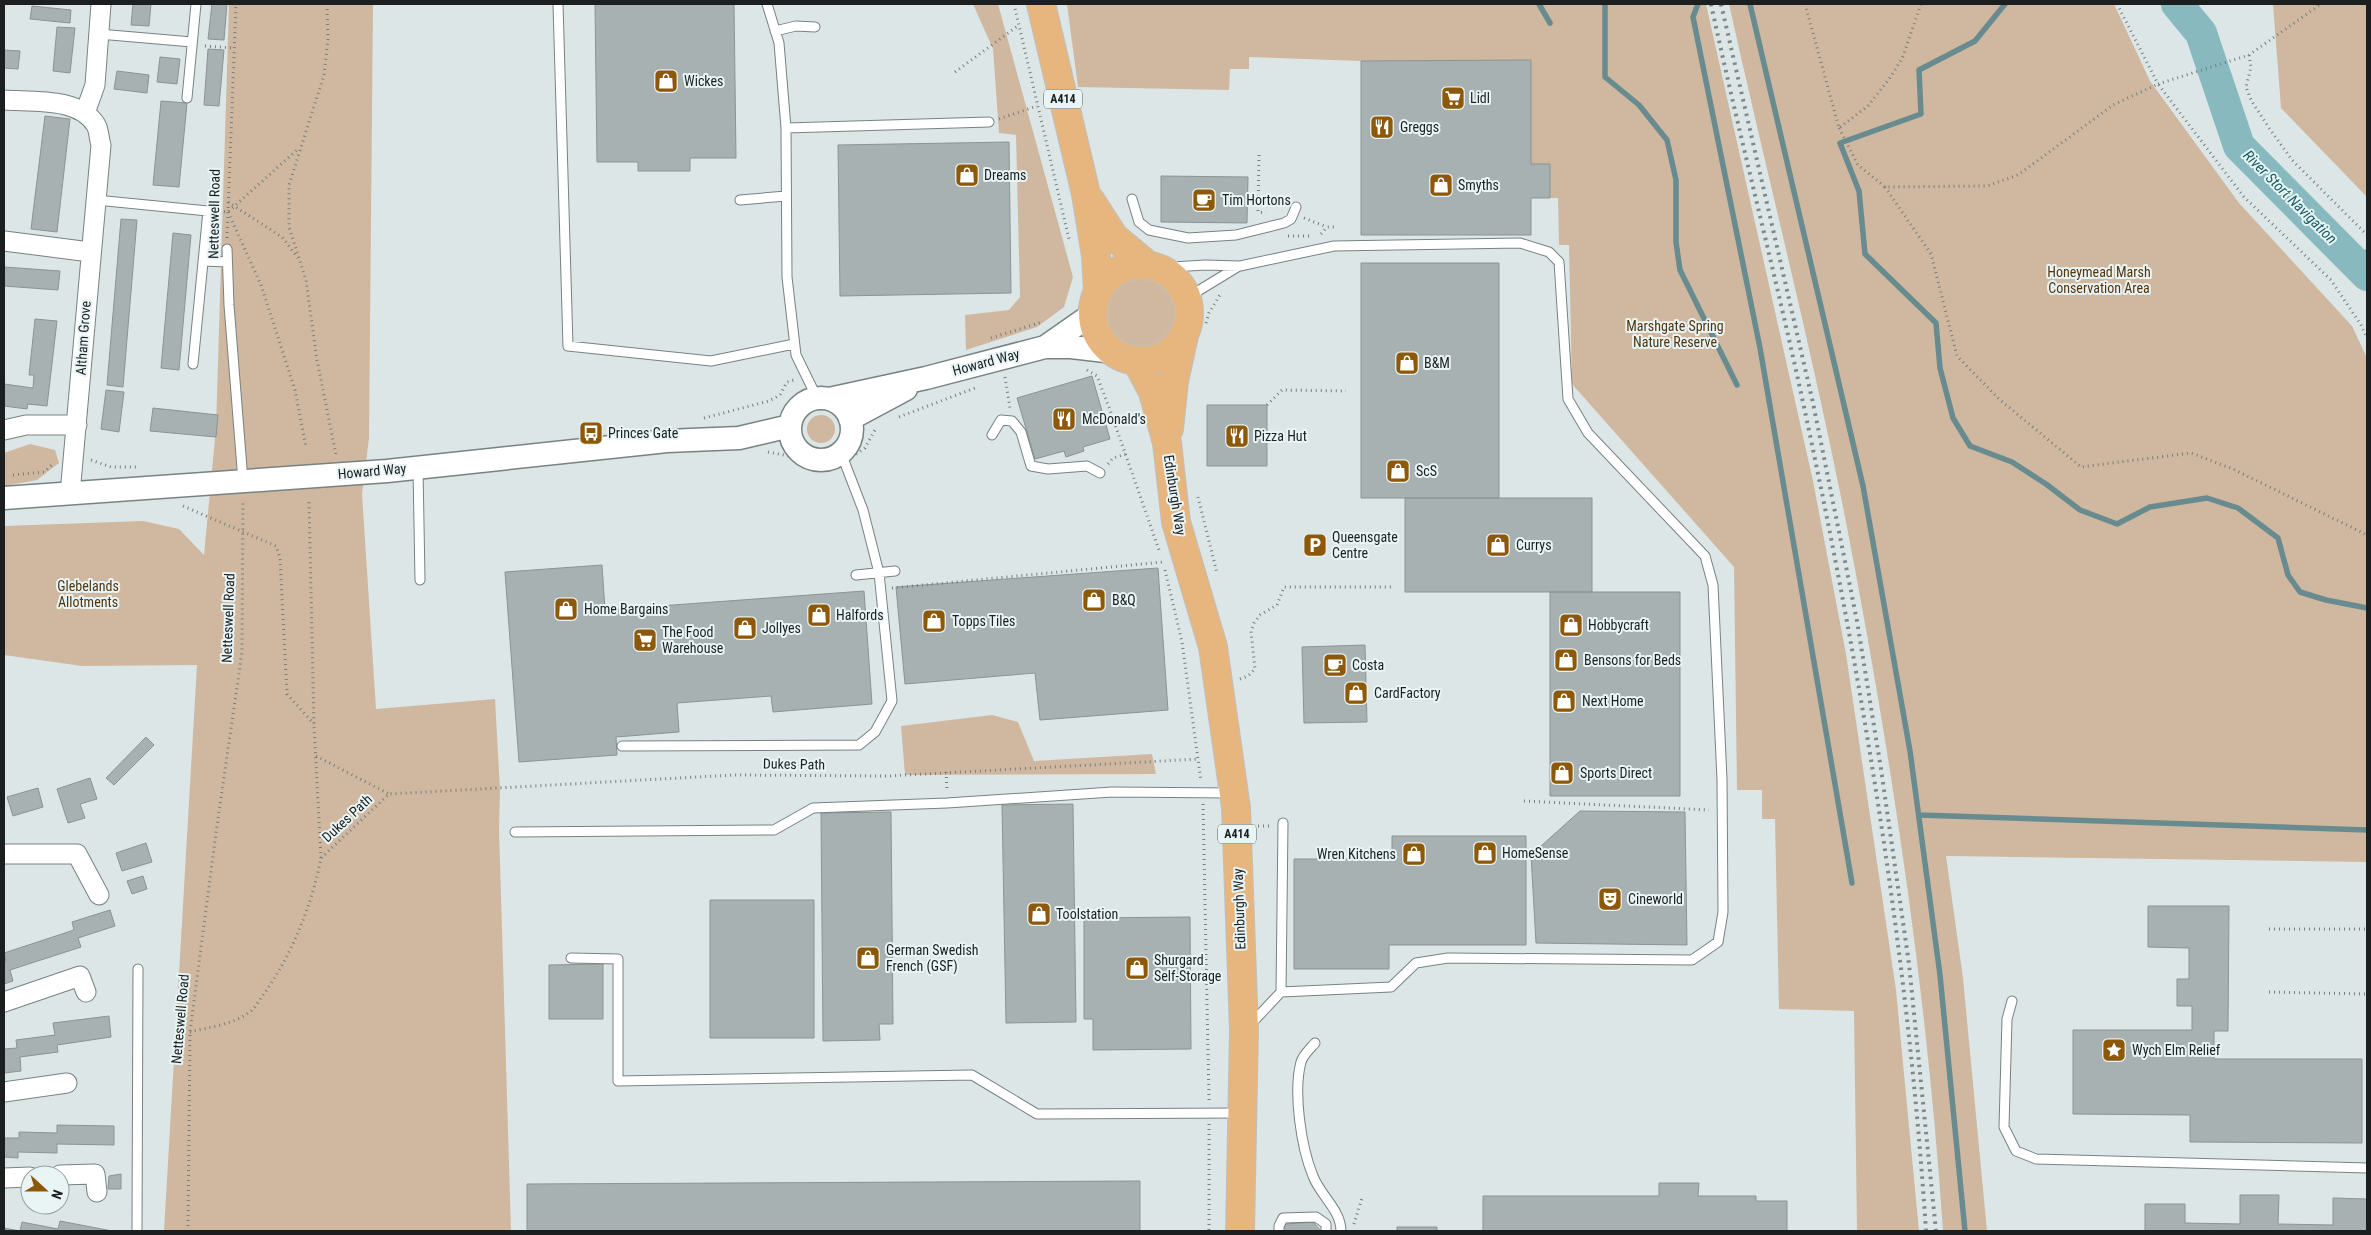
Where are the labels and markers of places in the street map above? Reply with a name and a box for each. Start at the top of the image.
shop icon: Wickes [653,68,679,94]
place label: Wickes [684,73,723,89]
supermarket icon: Lidl [1440,85,1466,111]
place label: Lidl [1470,90,1490,106]
restaurant icon: Greggs [1369,114,1395,140]
place label: Greggs [1400,119,1439,135]
shop icon: Dreams [954,162,980,188]
place label: Dreams [984,167,1026,183]
shop icon: Smyths [1428,172,1454,198]
place label: Smyths [1458,177,1499,193]
cafe icon: Tim Hortons [1191,187,1217,213]
place label: Tim Hortons [1222,192,1291,208]
shop icon: B&M [1394,350,1420,376]
place label: B&M [1424,355,1450,371]
restaurant icon: McDonald's [1051,406,1077,432]
place label: McDonald's [1082,411,1146,427]
bus stop icon: Princes Gate [578,420,604,446]
restaurant icon: Pizza Hut [1224,423,1250,449]
place label: Princes Gate [608,425,679,441]
place label: Pizza Hut [1254,428,1307,444]
shop icon: ScS [1385,458,1411,484]
place label: ScS [1416,463,1437,479]
place label: Queensgate Centre [1332,529,1398,561]
parking icon: Queensgate Centre [1302,532,1328,558]
shop icon: Currys [1485,532,1511,558]
place label: Currys [1516,537,1552,553]
shop icon: B&Q [1081,587,1107,613]
place label: B&Q [1112,592,1136,608]
shop icon: Home Bargains [553,596,579,622]
place label: Home Bargains [584,601,669,617]
shop icon: Halfords [806,602,832,628]
place label: Halfords [836,607,884,623]
shop icon: Topps Tiles [921,608,947,634]
shop icon: Hobbycraft [1558,612,1584,638]
place label: Topps Tiles [952,613,1015,629]
shop icon: Jollyes [732,615,758,641]
place label: Hobbycraft [1588,617,1649,633]
place label: Jollyes [762,620,801,636]
place label: The Food Warehouse [662,624,724,656]
supermarket icon: The Food Warehouse [632,627,658,653]
shop icon: Bensons for Beds [1553,647,1579,673]
cafe icon: Costa [1322,652,1348,678]
place label: Bensons for Beds [1584,652,1681,668]
place label: Costa [1352,657,1384,673]
shop icon: CardFactory [1343,680,1369,706]
place label: CardFactory [1374,685,1441,701]
shop icon: Next Home [1551,688,1577,714]
place label: Next Home [1582,693,1644,709]
shop icon: Sports Direct [1549,760,1575,786]
place label: Sports Direct [1580,765,1652,781]
shop icon: HomeSense [1472,840,1498,866]
shop icon: Wren Kitchens [1401,841,1427,867]
place label: HomeSense [1502,845,1569,861]
place label: Wren Kitchens [1317,846,1396,862]
theatre icon: Cineworld [1597,886,1623,912]
place label: Cineworld [1628,891,1683,907]
shop icon: Toolstation [1026,901,1052,927]
place label: Toolstation [1056,906,1118,922]
place label: German Swedish French (GSF) [886,942,979,975]
shop icon: German Swedish French (GSF) [855,945,881,971]
place label: Shurgard Self-Storage [1154,952,1222,984]
shop icon: Shurgard Self-Storage [1124,955,1150,981]
place icon: Wych Elm Relief [2101,1037,2127,1063]
place label: Wych Elm Relief [2132,1042,2221,1058]

